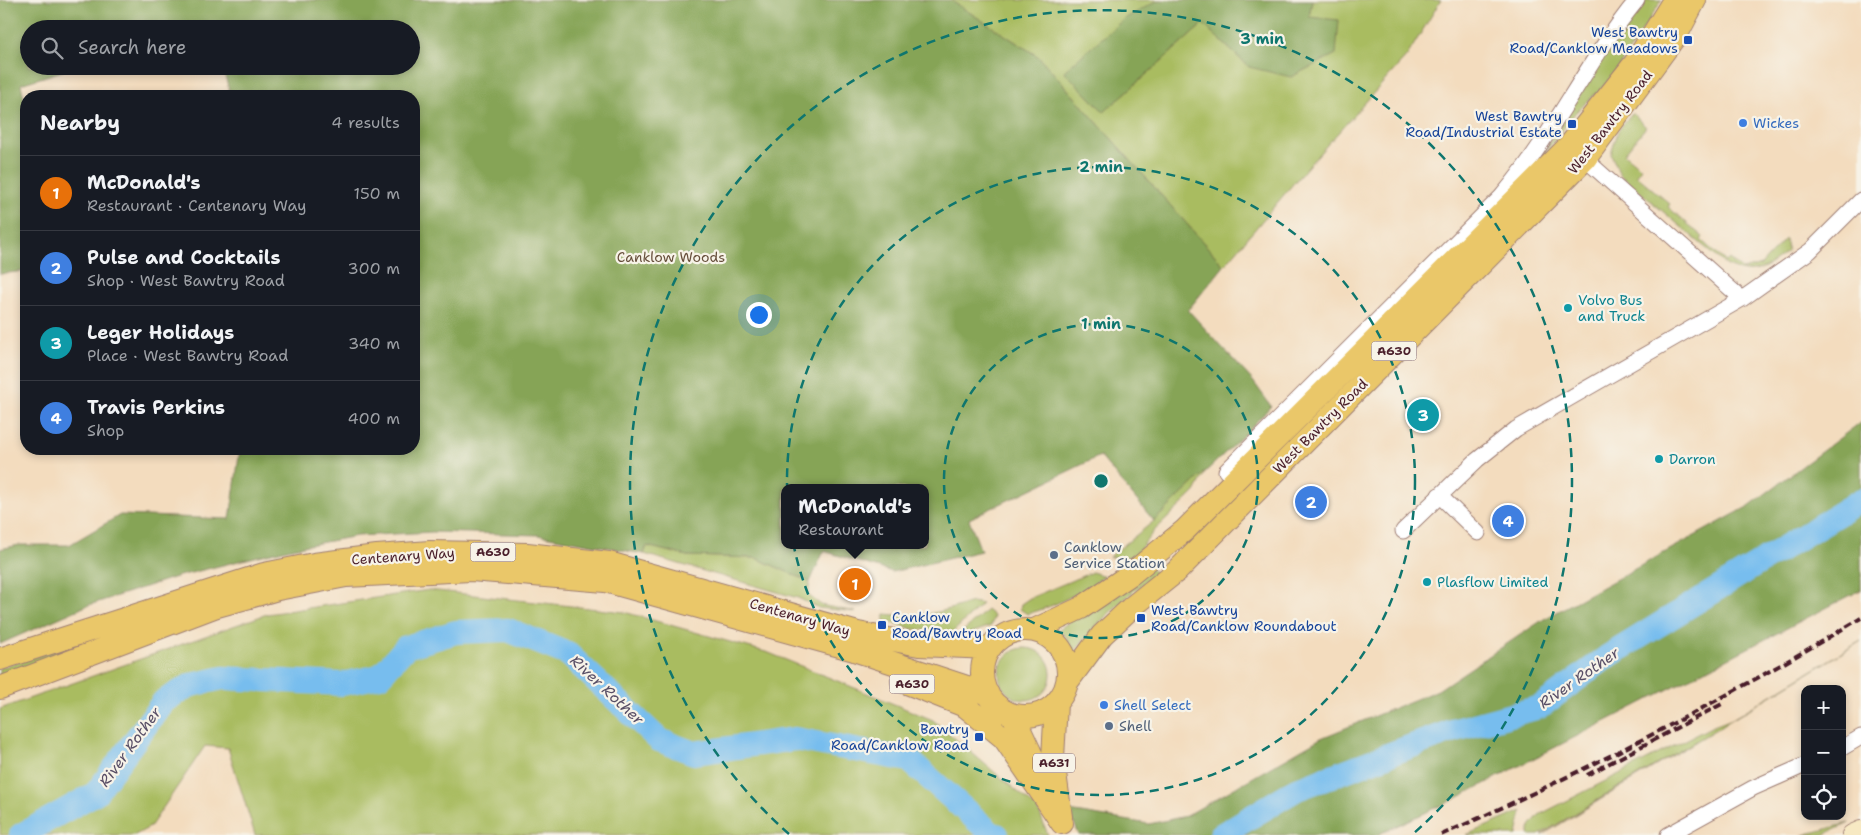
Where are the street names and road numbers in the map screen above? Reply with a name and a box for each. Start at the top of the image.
street label: West Bawtry Road [1564,66,1656,178]
road number: A630 [1372,342,1416,361]
street label: West Bawtry Road [1269,375,1371,477]
road number: A630 [470,542,516,562]
street label: Centenary Way [351,543,455,569]
street label: Centenary Way [748,594,852,640]
road number: A630 [890,674,934,694]
road number: A631 [1033,754,1075,772]

